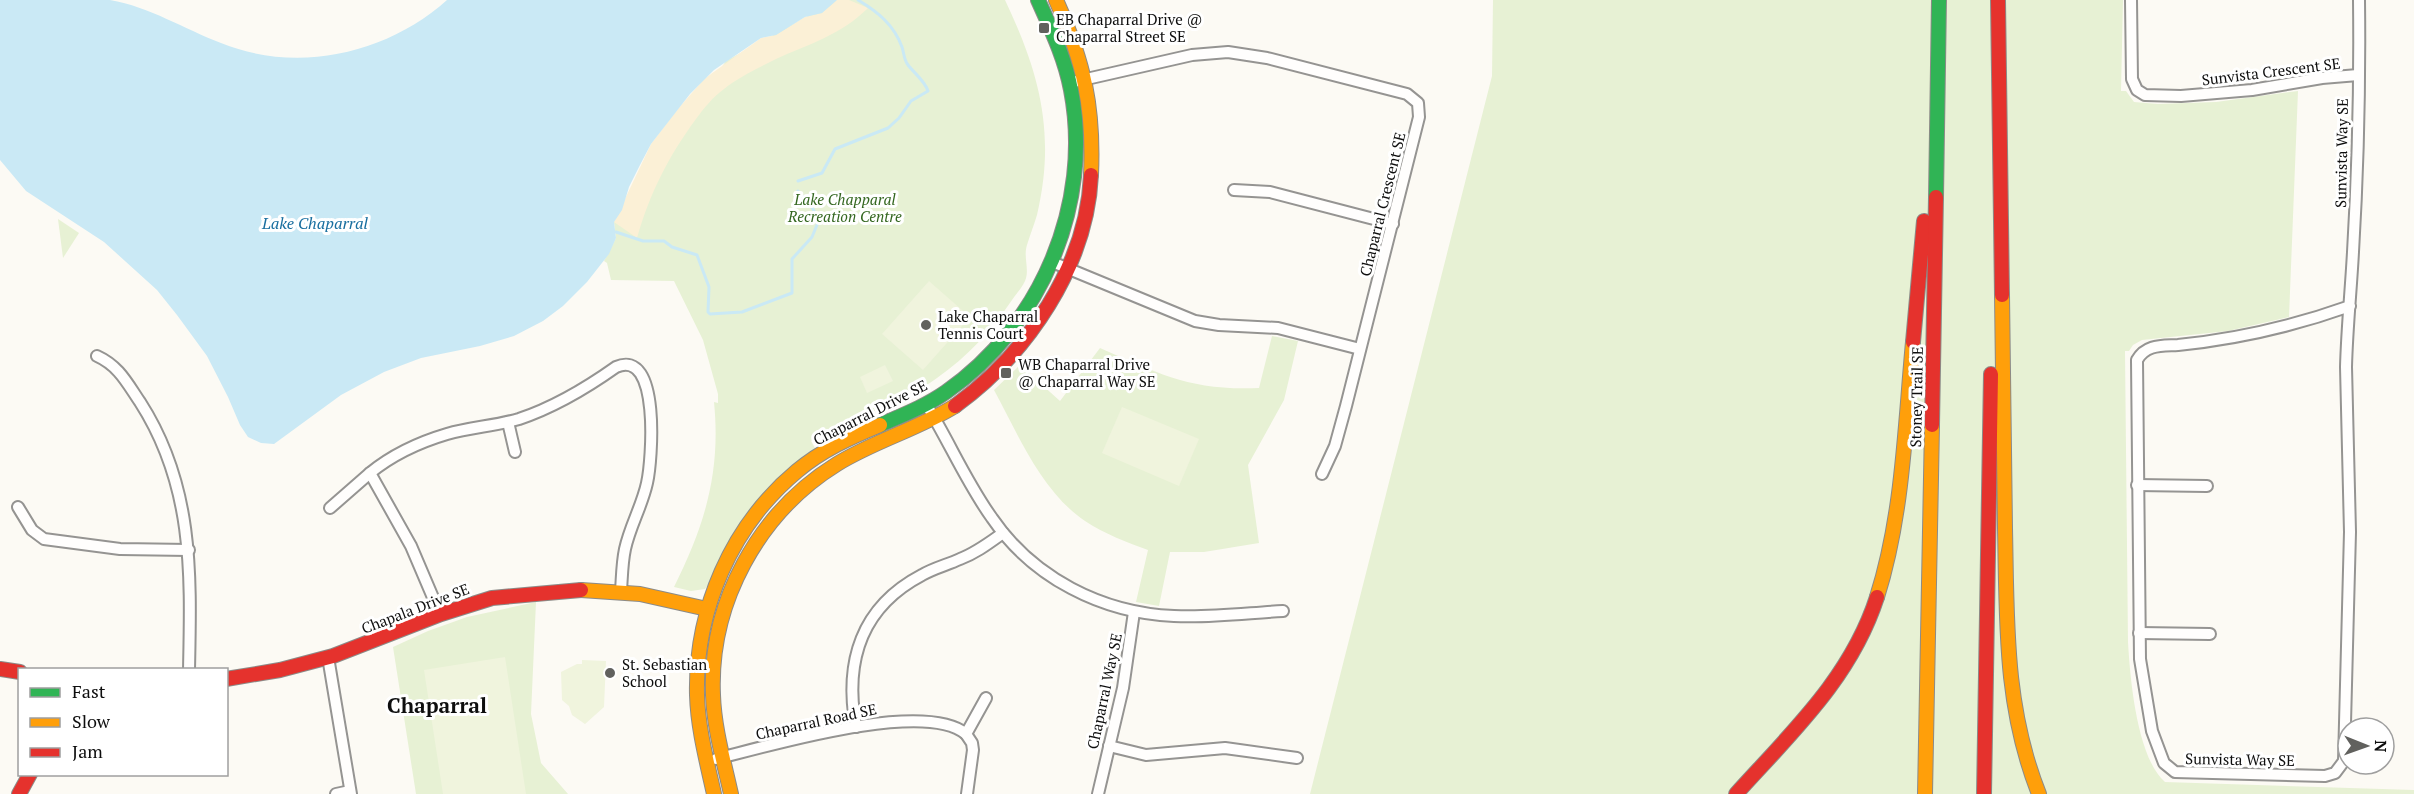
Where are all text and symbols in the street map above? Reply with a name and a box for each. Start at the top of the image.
place label: EB Chaparral Drive @ Chaparral Street SE [1056,9,1202,46]
marker: EB Chaparral Drive @ Chaparral Street SE [1037,21,1051,35]
street label: Sunvista Crescent SE [2201,53,2341,89]
street label: Sunvista Way SE [2330,98,2352,208]
street label: Chaparral Crescent SE [1354,130,1410,278]
park label: Lake Chapparal Recreation Centre [787,189,902,226]
water label: Lake Chaparral [261,212,368,234]
place label: Lake Chaparral Tennis Court [938,306,1038,343]
marker: Lake Chaparral Tennis Court [919,318,933,332]
street label: Stoney Trail SE [1905,346,1927,448]
place label: WB Chaparral Drive @ Chaparral Way SE [1018,354,1156,391]
marker: WB Chaparral Drive @ Chaparral Way SE [999,366,1013,380]
street label: Chaparral Drive SE [810,375,930,449]
street label: Chapala Drive SE [358,578,472,638]
street label: Chaparral Way SE [1082,631,1126,751]
place label: St. Sebastian School [622,654,707,691]
marker: St. Sebastian School [603,666,617,680]
legend [18,668,228,776]
text: Fast [72,679,106,703]
district label: Chaparral [387,691,487,719]
street label: Chaparral Road SE [754,698,878,744]
text: Slow [72,709,111,733]
north arrow [2336,716,2396,776]
text: Jam [72,739,103,763]
text: N [2370,740,2392,753]
street label: Sunvista Way SE [2185,748,2295,770]

